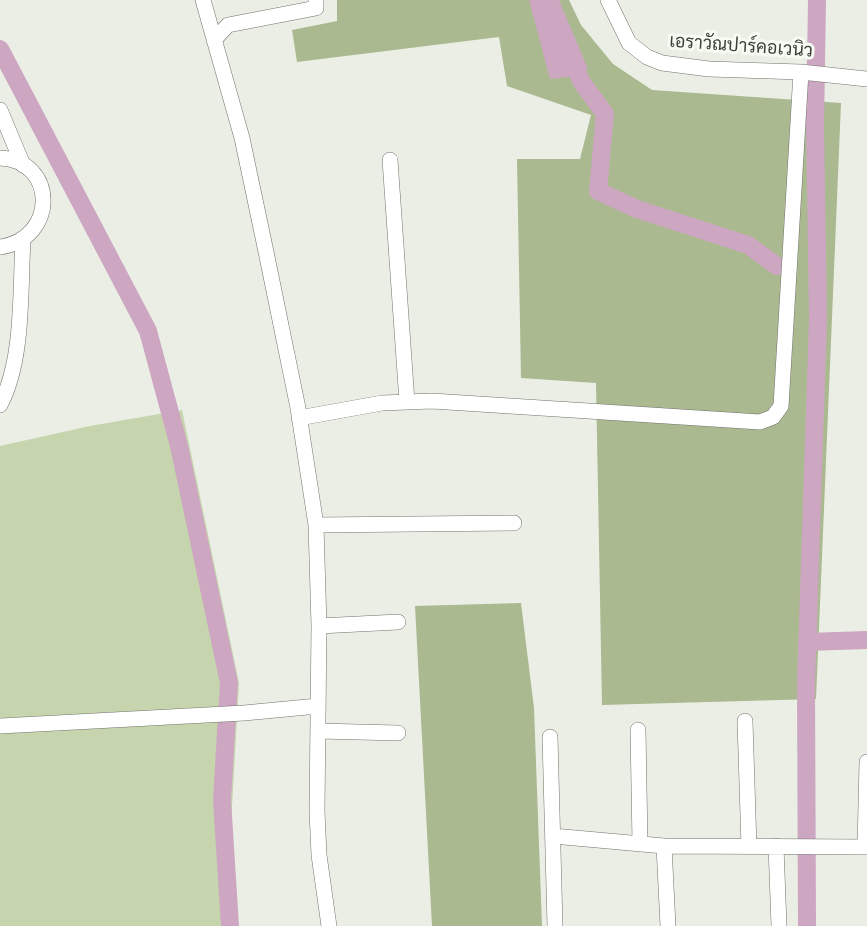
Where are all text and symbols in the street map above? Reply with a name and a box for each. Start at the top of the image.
street label: เอราวัณปาร์คอเวนิว [668,32,814,64]

